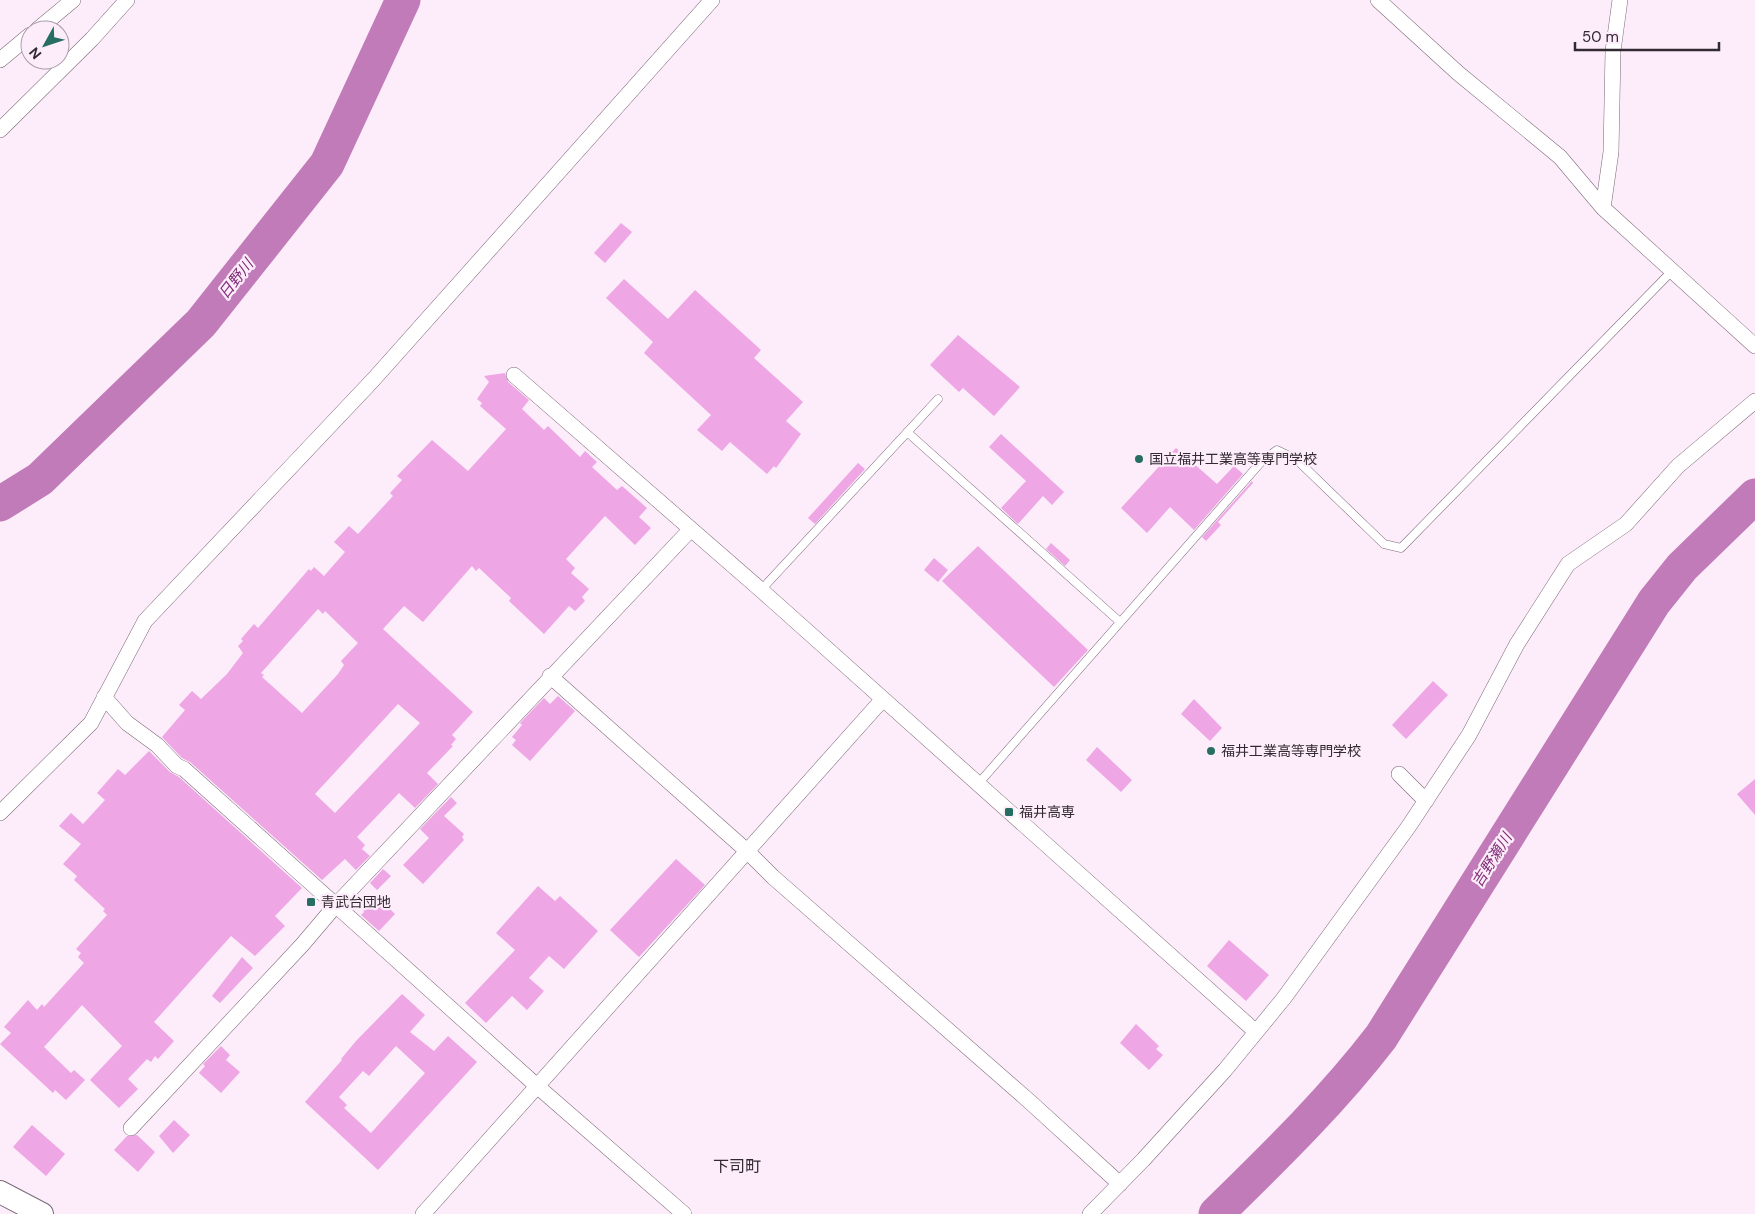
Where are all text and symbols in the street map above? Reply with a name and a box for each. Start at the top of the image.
north arrow [20,20,70,70]
scale bar [1575,20,1719,52]
text: 50 m [1582,27,1619,47]
text: N [25,44,45,63]
water label: 日野川 [214,254,259,303]
place label: 国立福井工業高等専門学校 [1149,450,1317,468]
marker: 国立福井工業高等専門学校 [1133,453,1145,465]
place label: 福井工業高等専門学校 [1221,742,1361,760]
marker: 福井工業高等専門学校 [1205,745,1217,757]
place label: 福井高専 [1019,803,1075,821]
marker: 福井高専 [1003,806,1015,818]
water label: 吉野瀬川 [1468,828,1517,891]
place label: 青武台団地 [321,893,391,911]
marker: 青武台団地 [305,896,317,908]
district label: 下司町 [713,1156,761,1177]

